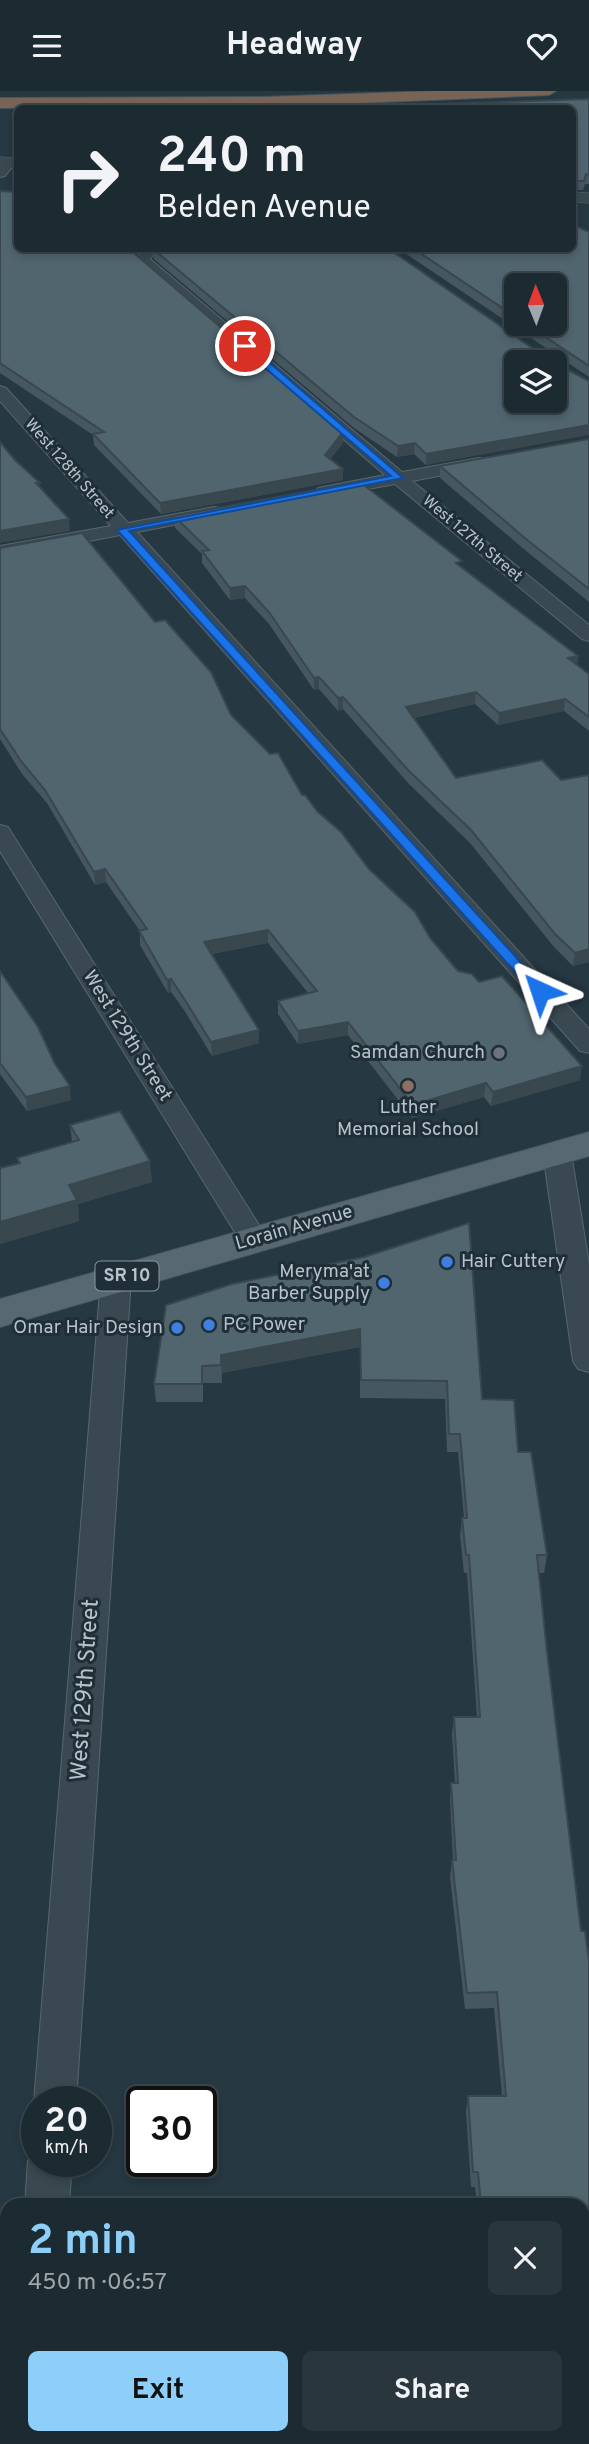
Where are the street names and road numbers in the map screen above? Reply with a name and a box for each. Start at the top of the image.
street label: West 128th Street [20,415,118,523]
street label: West 127th Street [418,491,526,587]
street label: West 129th Street [77,966,177,1106]
street label: Lorain Avenue [233,1200,355,1256]
road number: SR 10 [96,1261,158,1291]
street label: West 129th Street [65,1598,107,1782]

